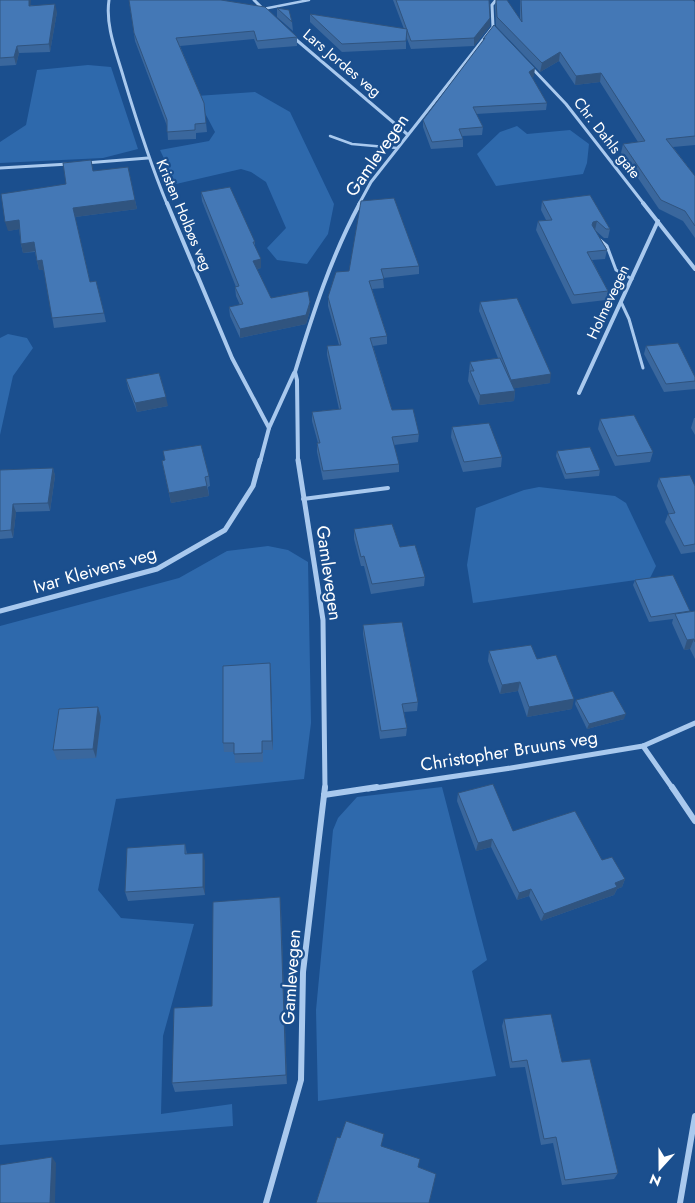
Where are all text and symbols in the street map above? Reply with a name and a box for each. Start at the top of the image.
street label: Lars Jordes veg [298,24,386,102]
street label: Chr. Dahls gate [568,93,646,184]
street label: Gamlevegen [339,108,415,202]
street label: Kristen Holbøs veg [151,156,217,274]
street label: Holmevegen [581,261,635,343]
street label: Gamlevegen [309,524,349,622]
street label: Ivar Kleivens veg [30,540,160,600]
street label: Christopher Bruuns veg [419,724,599,778]
street label: Gamlevegen [275,928,307,1026]
north arrow [635,1143,685,1193]
text: N [647,1169,664,1191]

